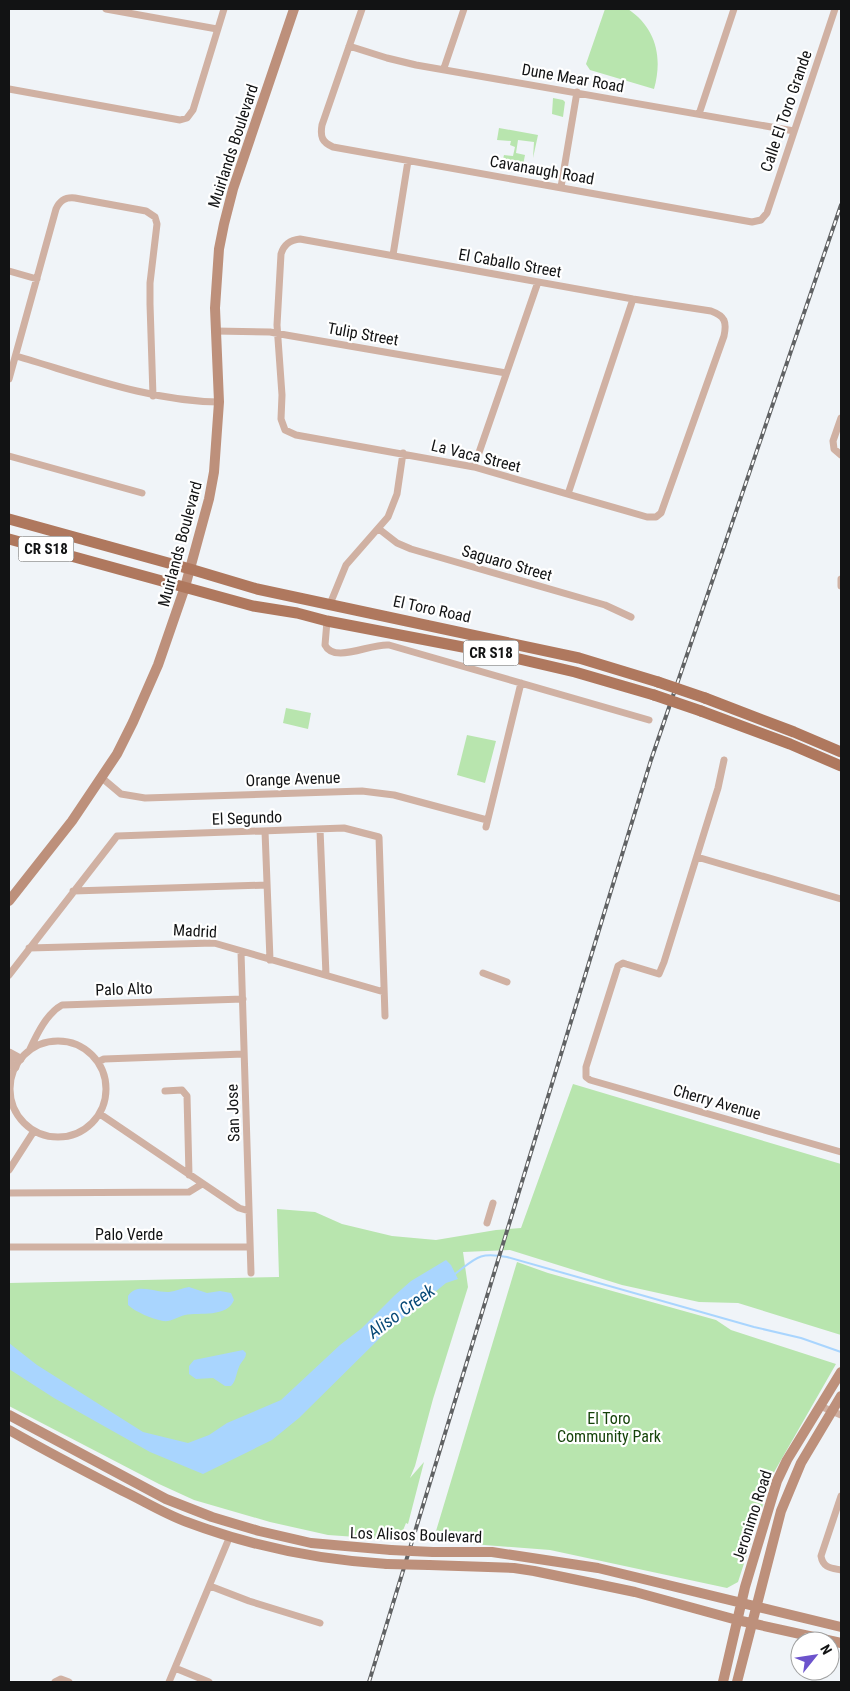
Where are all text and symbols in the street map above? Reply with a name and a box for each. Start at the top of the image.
street label: Calle El Toro Grande [756,48,816,174]
street label: Dune Mear Road [520,60,626,96]
street label: Muirlands Boulevard [204,82,262,210]
street label: Cavanaugh Road [488,151,596,189]
street label: El Caballo Street [457,245,563,281]
street label: Tulip Street [326,318,400,350]
street label: La Vaca Street [429,436,523,476]
street label: Muirlands Boulevard [154,479,206,609]
road number: CR S18 [18,536,74,562]
street label: Saguaro Street [460,541,555,585]
street label: El Toro Road [391,591,473,627]
road number: CR S18 [464,640,518,666]
street label: Orange Avenue [245,768,341,790]
street label: El Segundo [211,807,283,829]
street label: Madrid [172,920,218,942]
street label: Palo Alto [95,979,153,999]
street label: Cherry Avenue [671,1080,763,1124]
street label: San Jose [222,1084,244,1142]
street label: Palo Verde [95,1225,163,1244]
water label: Aliso Creek [362,1279,440,1343]
park label: El Toro Community Park [557,1409,662,1446]
street label: Jeronimo Road [728,1468,776,1564]
street label: Los Alisos Boulevard [350,1523,482,1547]
north arrow [790,1631,840,1681]
text: N [817,1642,835,1657]

